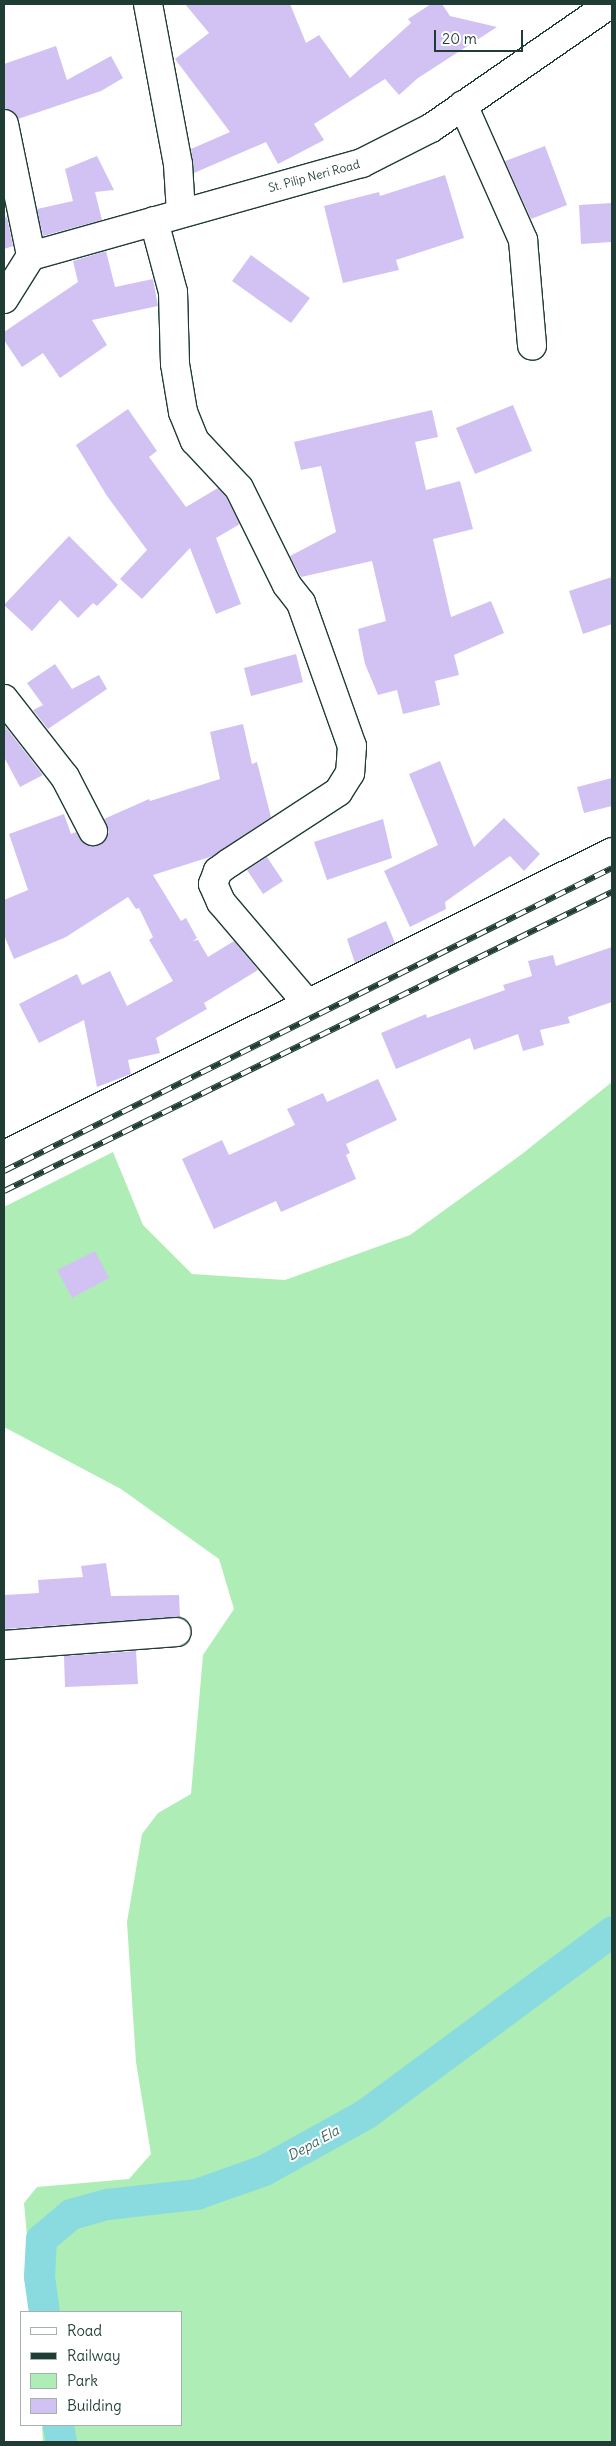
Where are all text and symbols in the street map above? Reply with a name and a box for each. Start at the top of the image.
scale bar [436,20,525,52]
text: 20 m [442,29,477,48]
street label: St. Pilip Neri Road [267,157,361,195]
water label: Depa Ela [284,2122,342,2164]
legend [20,2311,182,2426]
text: Road [67,2321,102,2340]
text: Railway [67,2346,121,2365]
text: Park [67,2371,98,2390]
text: Building [67,2396,122,2415]

